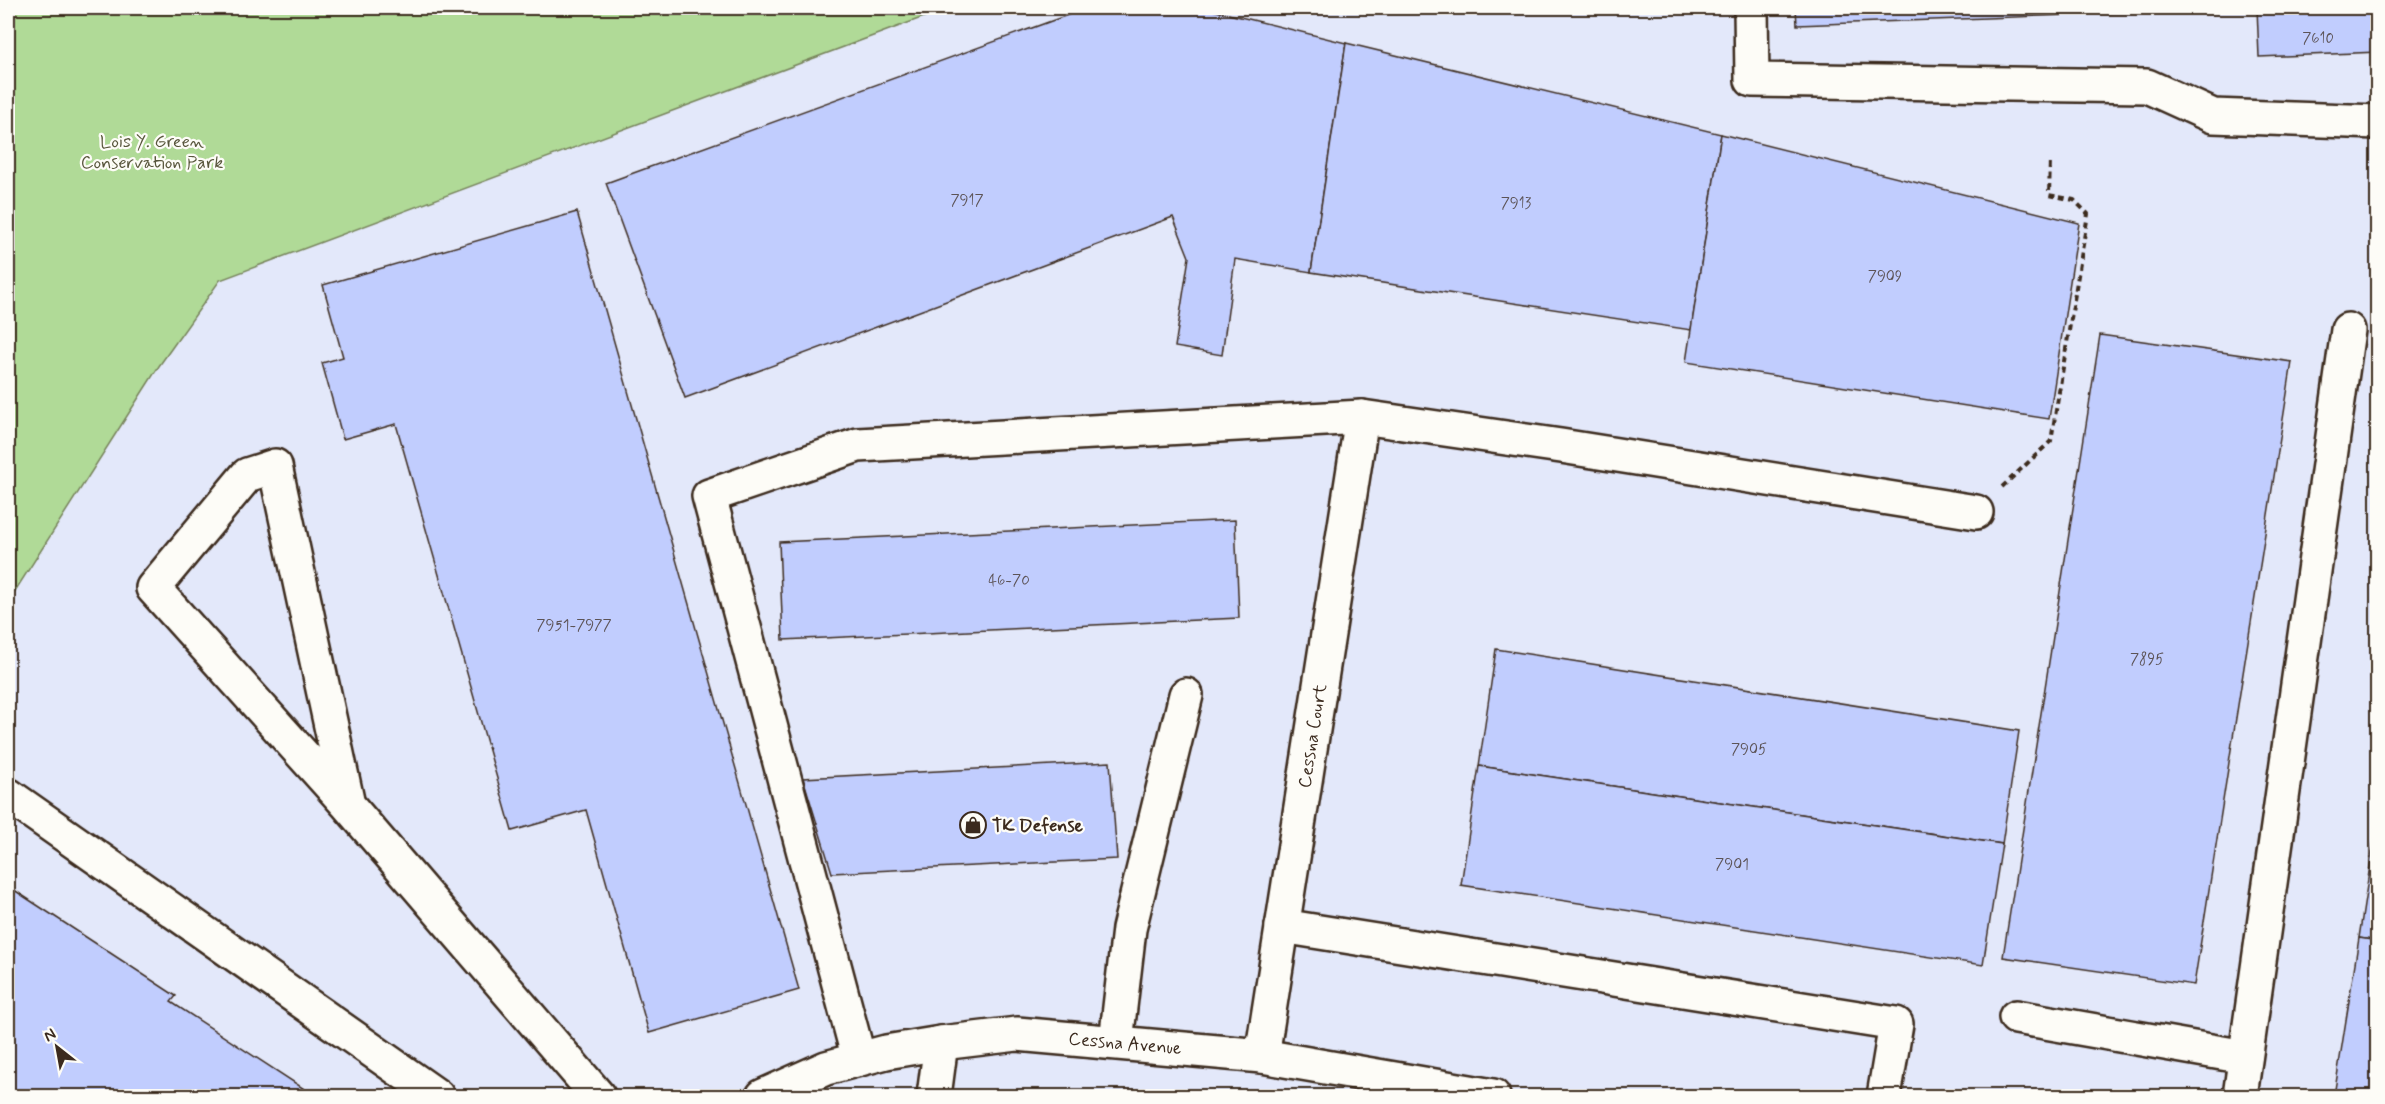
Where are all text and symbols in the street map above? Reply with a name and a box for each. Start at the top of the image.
house number: 7610 [2302,29,2334,49]
park label: Lois Y. Green Conservation Park [81,130,223,175]
house number: 7917 [951,191,984,211]
house number: 7913 [1501,194,1532,214]
house number: 7909 [1868,267,1902,287]
house number: 46-70 [988,571,1030,591]
house number: 7951-7977 [536,616,612,636]
house number: 7895 [2130,650,2164,670]
street label: Cessna Court [1293,682,1333,790]
house number: 7905 [1731,740,1767,760]
shop icon: TK Defense [958,810,988,840]
place label: TK Defense [992,814,1083,838]
house number: 7901 [1715,855,1749,875]
north arrow [27,1017,87,1077]
text: N [40,1024,60,1047]
street label: Cessna Avenue [1067,1027,1182,1061]

